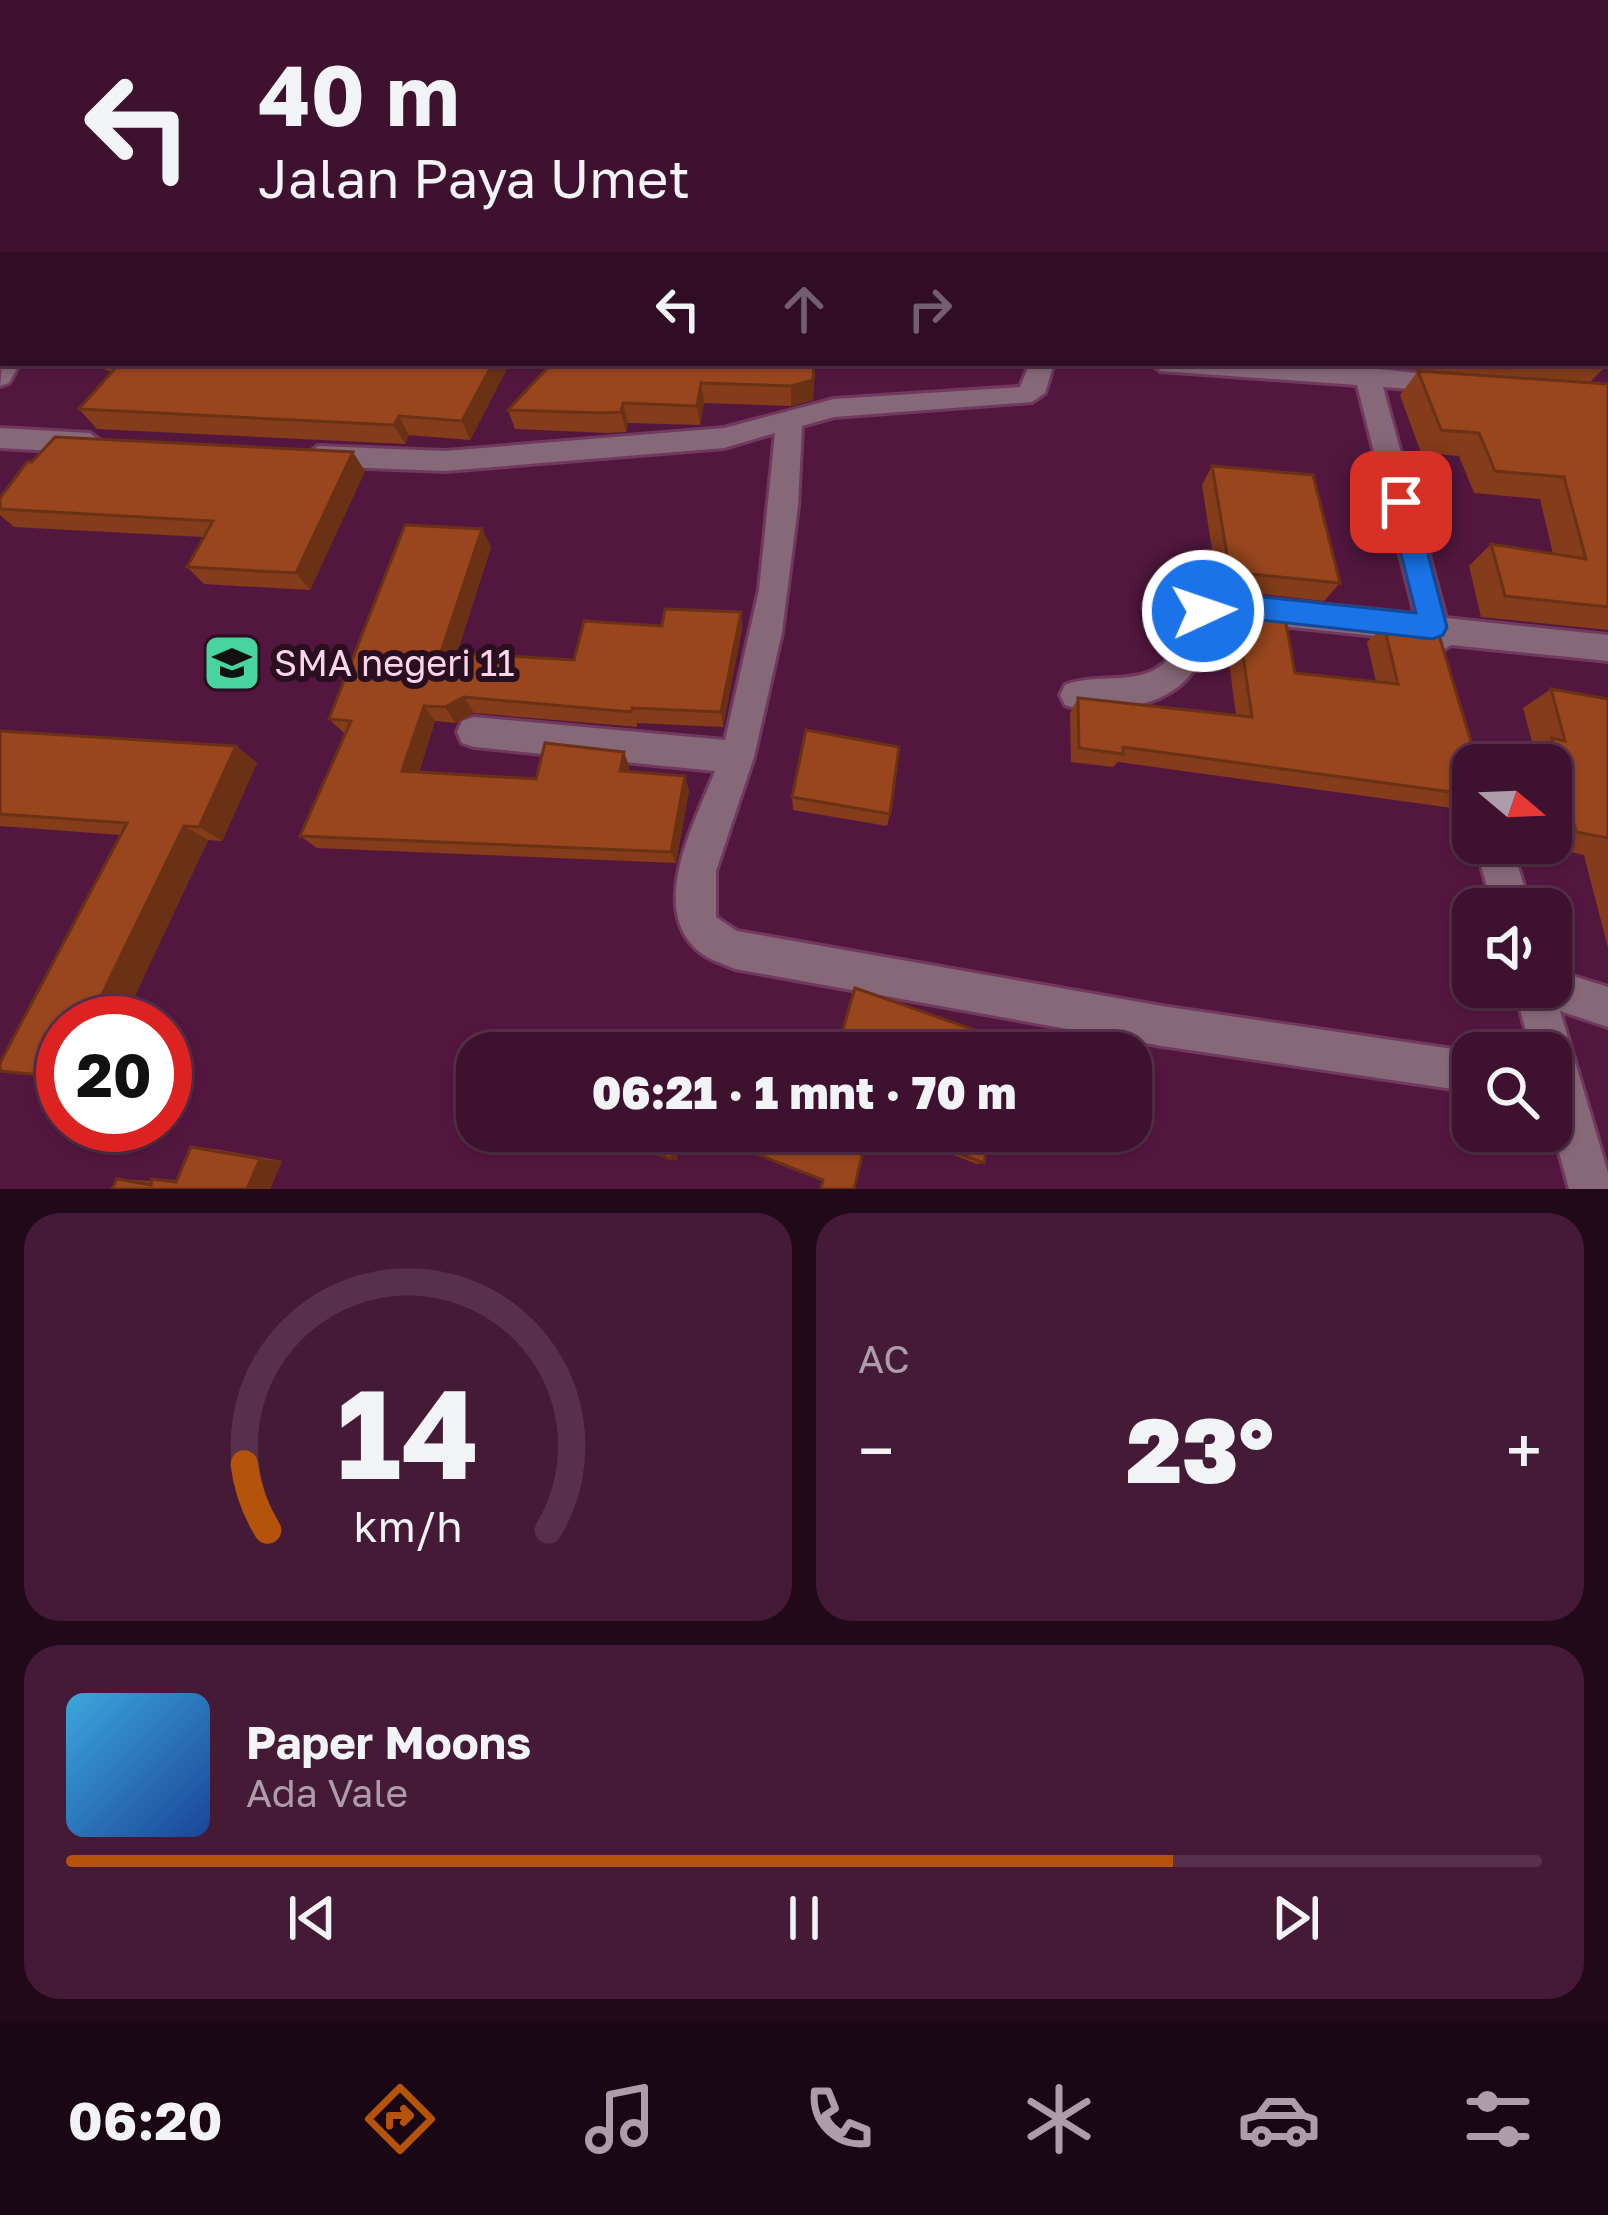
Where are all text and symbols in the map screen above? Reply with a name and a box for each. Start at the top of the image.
text: 40 m [258,44,460,144]
icon: left [60,48,216,204]
text: Jalan Paya Umet [258,145,690,210]
icon: left [645,276,711,342]
icon: ahead [771,276,837,342]
icon: right [897,276,963,342]
pin [1350,451,1452,553]
icon: arrive [1368,469,1434,535]
position arrow [1140,548,1266,674]
school or university icon: SMA negeri 11 [201,632,263,694]
place label: SMA negeri 11 [274,641,515,684]
north arrow [1452,744,1572,864]
map controls [1452,744,1572,1152]
button: sound [1452,888,1572,1008]
speed limit sign: 20 [36,996,192,1152]
button: search [1452,1032,1572,1152]
text: 06:21 · 1 mnt · 70 m [592,1065,1016,1119]
text: AC [858,1335,910,1382]
text: 14 [337,1357,479,1506]
text: 23° [1126,1395,1274,1503]
text: − [858,1410,894,1490]
text: + [1506,1410,1542,1490]
text: km/h [353,1500,463,1551]
text: Paper Moons [246,1715,531,1769]
text: Ada Vale [246,1769,408,1816]
icon: previous [279,1885,345,1951]
icon: pause [771,1885,837,1951]
icon: next [1263,1885,1329,1951]
icon: directions [358,2077,442,2161]
icon: music [578,2077,662,2161]
icon: phone [797,2077,881,2161]
icon: climate [1017,2077,1101,2161]
icon: car [1237,2077,1321,2161]
icon: filters [1456,2077,1540,2161]
text: 06:20 [68,2087,223,2152]

